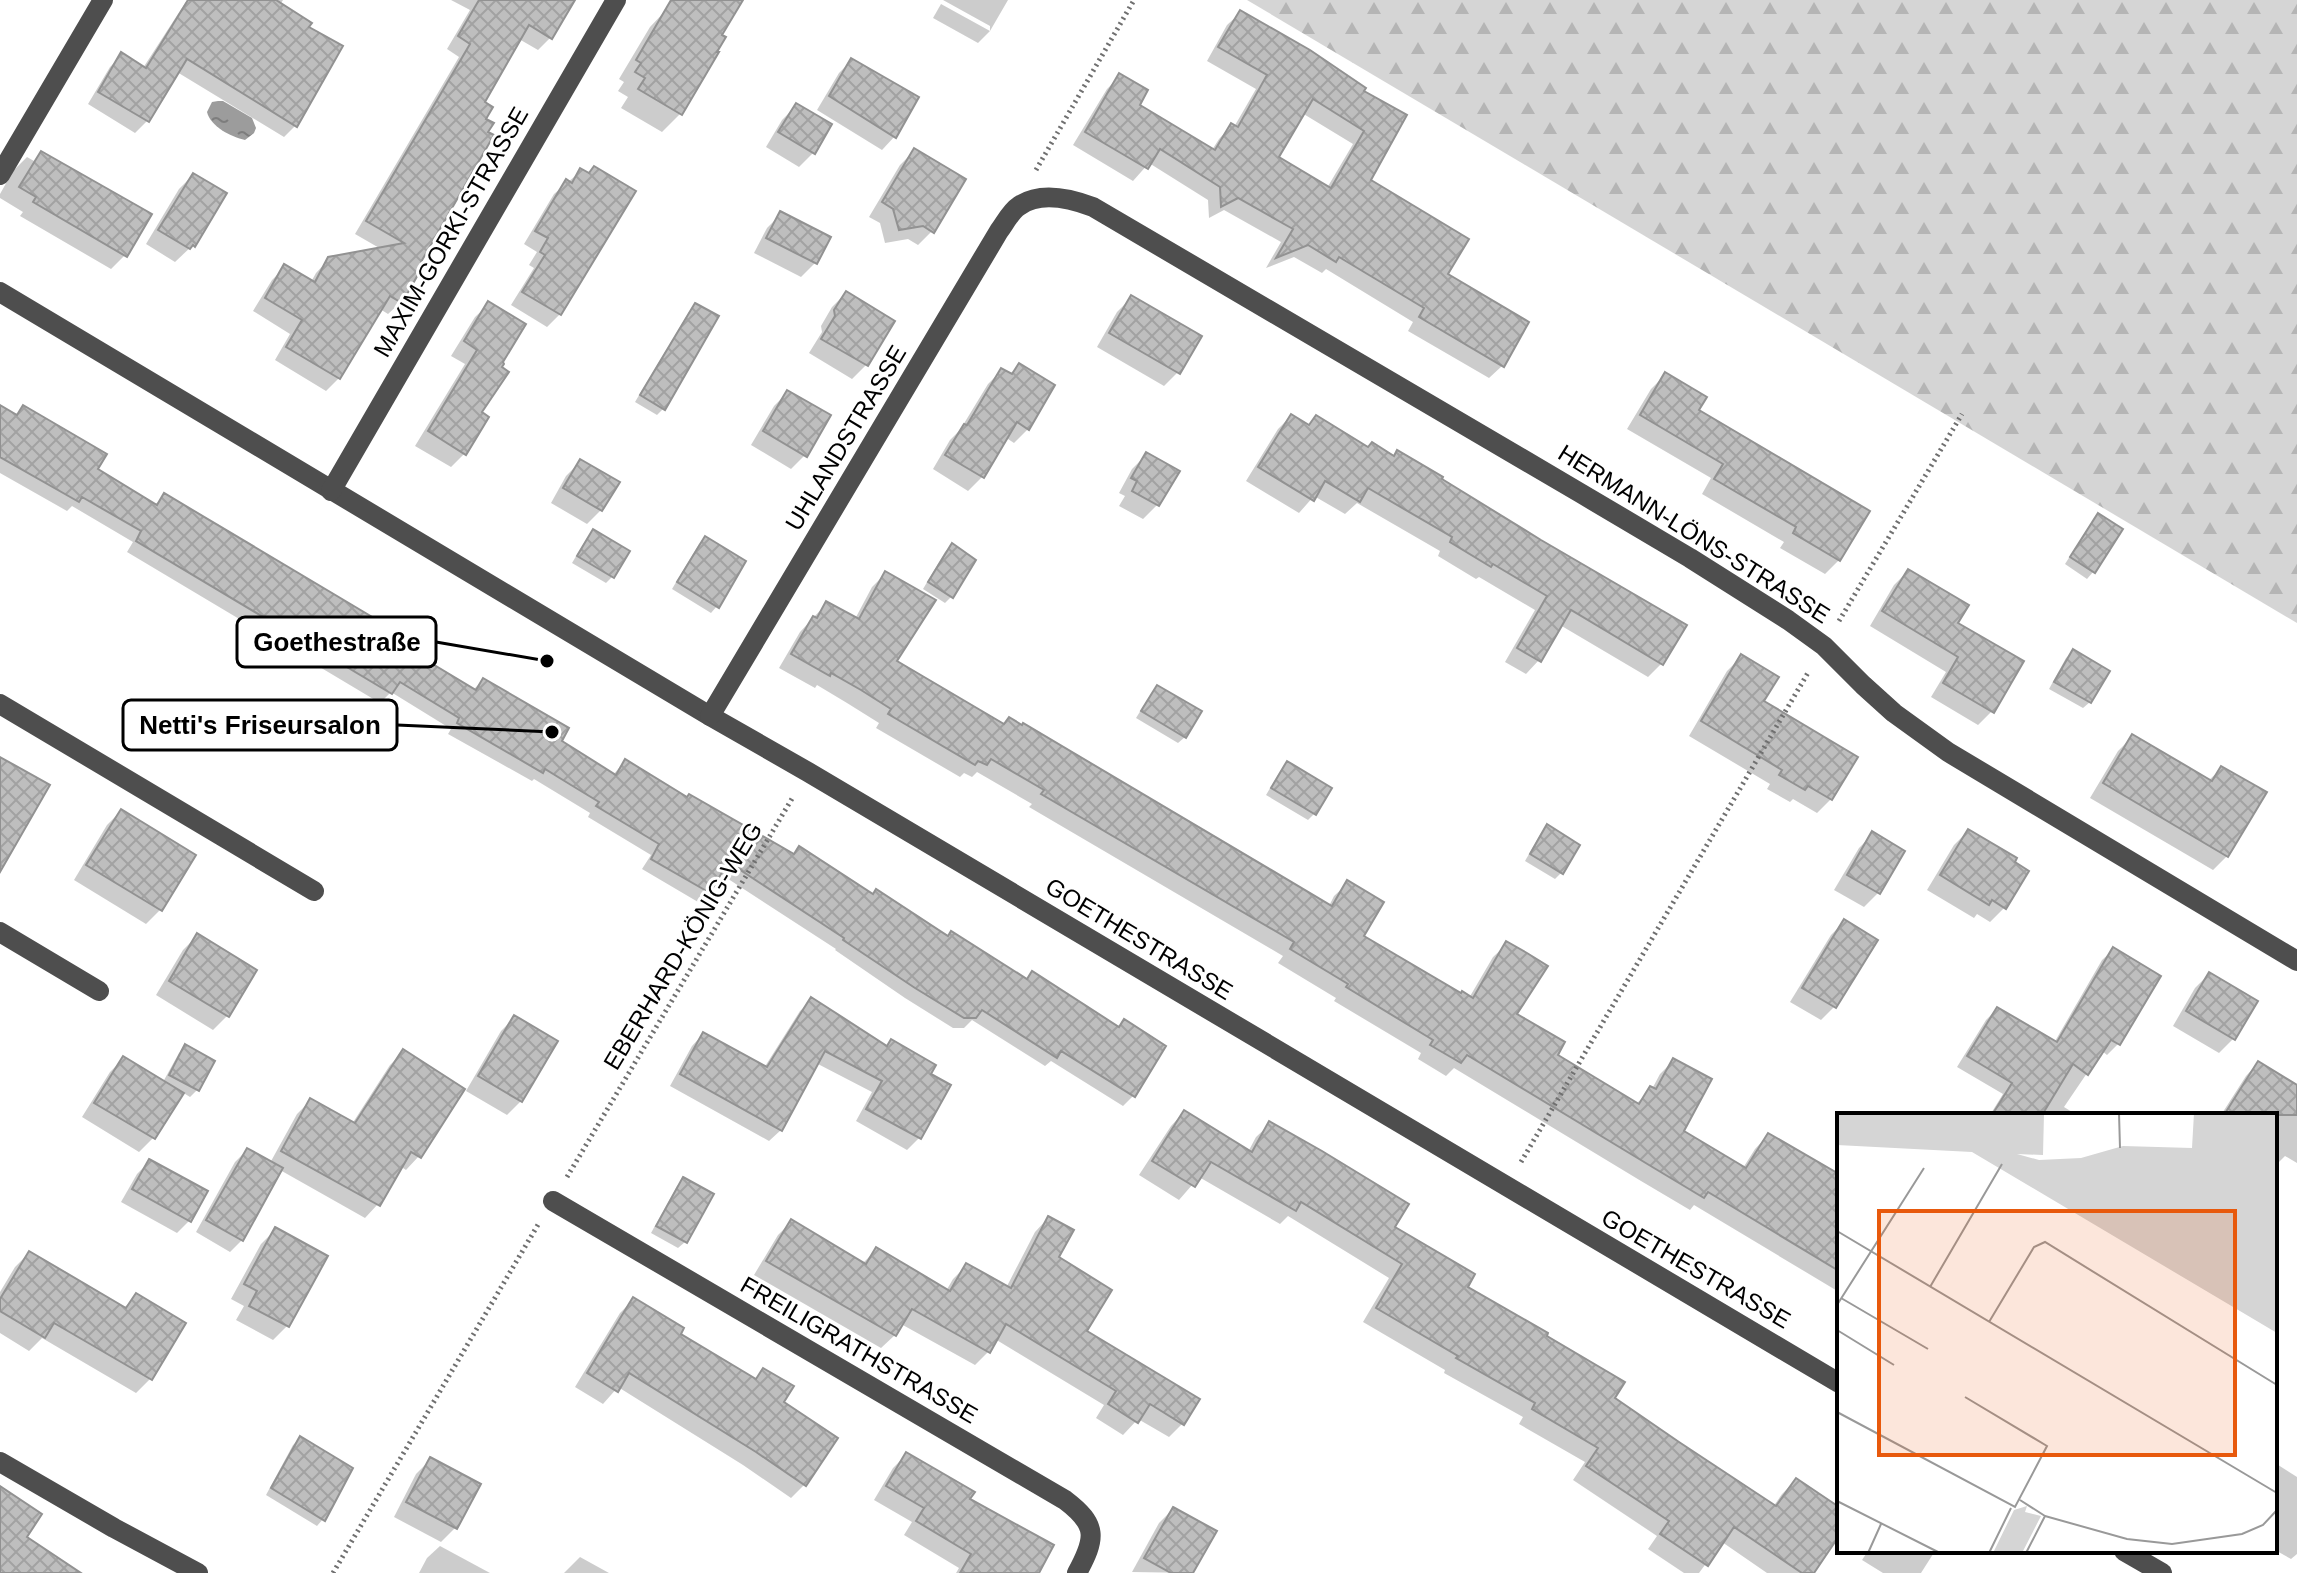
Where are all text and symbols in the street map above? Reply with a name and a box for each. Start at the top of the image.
street label: MAXIM-GORKI-STRASSE [368,102,533,361]
street label: UHLANDSTRASSE [780,340,911,535]
street label: HERMANN-LÖNS-STRASSE [1554,439,1835,628]
callout: Goethestraße [237,617,436,667]
text: Goethestraße [253,627,421,657]
callout: Netti's Friseursalon [123,700,397,750]
text: Netti's Friseursalon [139,710,381,740]
street label: EBERHARD-KÖNIG-WEG [598,817,767,1074]
street label: GOETHESTRASSE [1041,872,1238,1005]
inset map [1837,1113,2277,1553]
street label: GOETHESTRASSE [1597,1204,1795,1334]
street label: FREILIGRATHSTRASSE [736,1271,982,1428]

